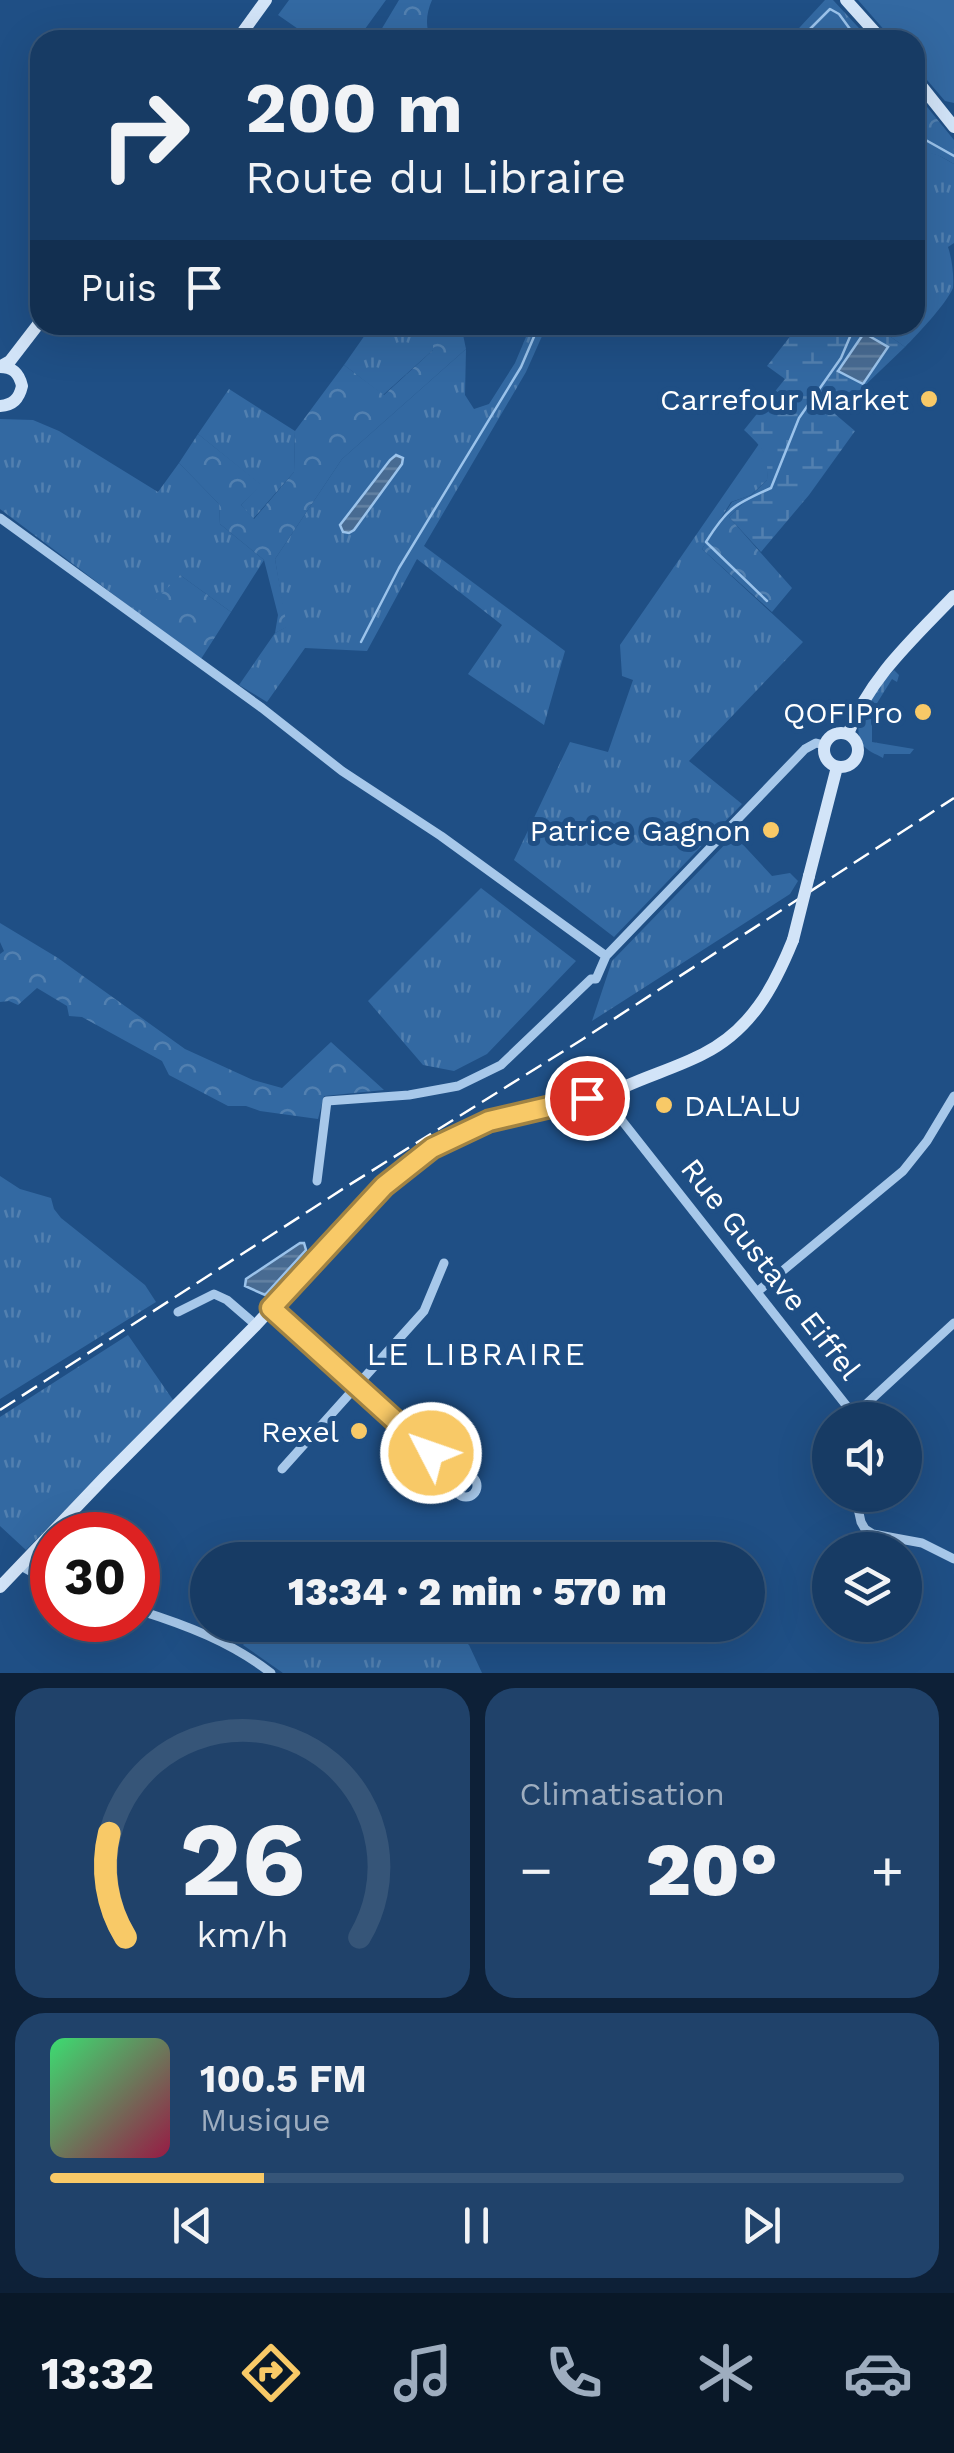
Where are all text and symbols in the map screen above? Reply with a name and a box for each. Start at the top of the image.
text: 200 m [245,67,463,149]
icon: right [80,70,210,200]
text: Route du Libraire [245,151,626,204]
icon: arrive [177,260,232,315]
text: Puis [80,266,157,310]
place label: Carrefour Market [660,382,909,417]
marker: Carrefour Market [918,388,940,410]
place label: QOFIPro [783,695,903,730]
marker: QOFIPro [912,701,934,723]
place label: Patrice Gagnon [529,813,751,848]
marker: Patrice Gagnon [760,819,782,841]
pin [545,1056,630,1141]
icon: arrive [560,1071,615,1126]
place label: DAL'ALU [684,1088,802,1123]
marker: DAL'ALU [653,1094,675,1116]
street label: Rue Gustave Eiffel [674,1152,868,1386]
district label: LE LIBRAIRE [366,1335,588,1373]
position arrow [379,1401,483,1505]
map controls [812,1402,922,1642]
button: sound [812,1402,922,1512]
place label: Rexel [261,1414,339,1449]
marker: Rexel [348,1420,370,1442]
speed limit sign: 30 [30,1512,160,1642]
button: layers [812,1532,922,1642]
text: 13:34 · 2 min · 570 m [288,1570,667,1614]
text: Climatisation [520,1775,725,1813]
text: 26 [179,1798,305,1920]
text: 20° [646,1825,778,1913]
text: − [520,1838,553,1902]
text: + [871,1838,904,1902]
text: km/h [196,1914,288,1956]
text: 100.5 FM [200,2057,367,2101]
text: Musique [200,2101,330,2139]
icon: previous [165,2198,220,2253]
icon: pause [449,2198,504,2253]
icon: next [734,2198,789,2253]
icon: directions [236,2338,306,2408]
icon: music [388,2338,458,2408]
icon: phone [539,2338,609,2408]
icon: climate [691,2338,761,2408]
icon: car [843,2338,913,2408]
text: 13:32 [41,2347,154,2400]

